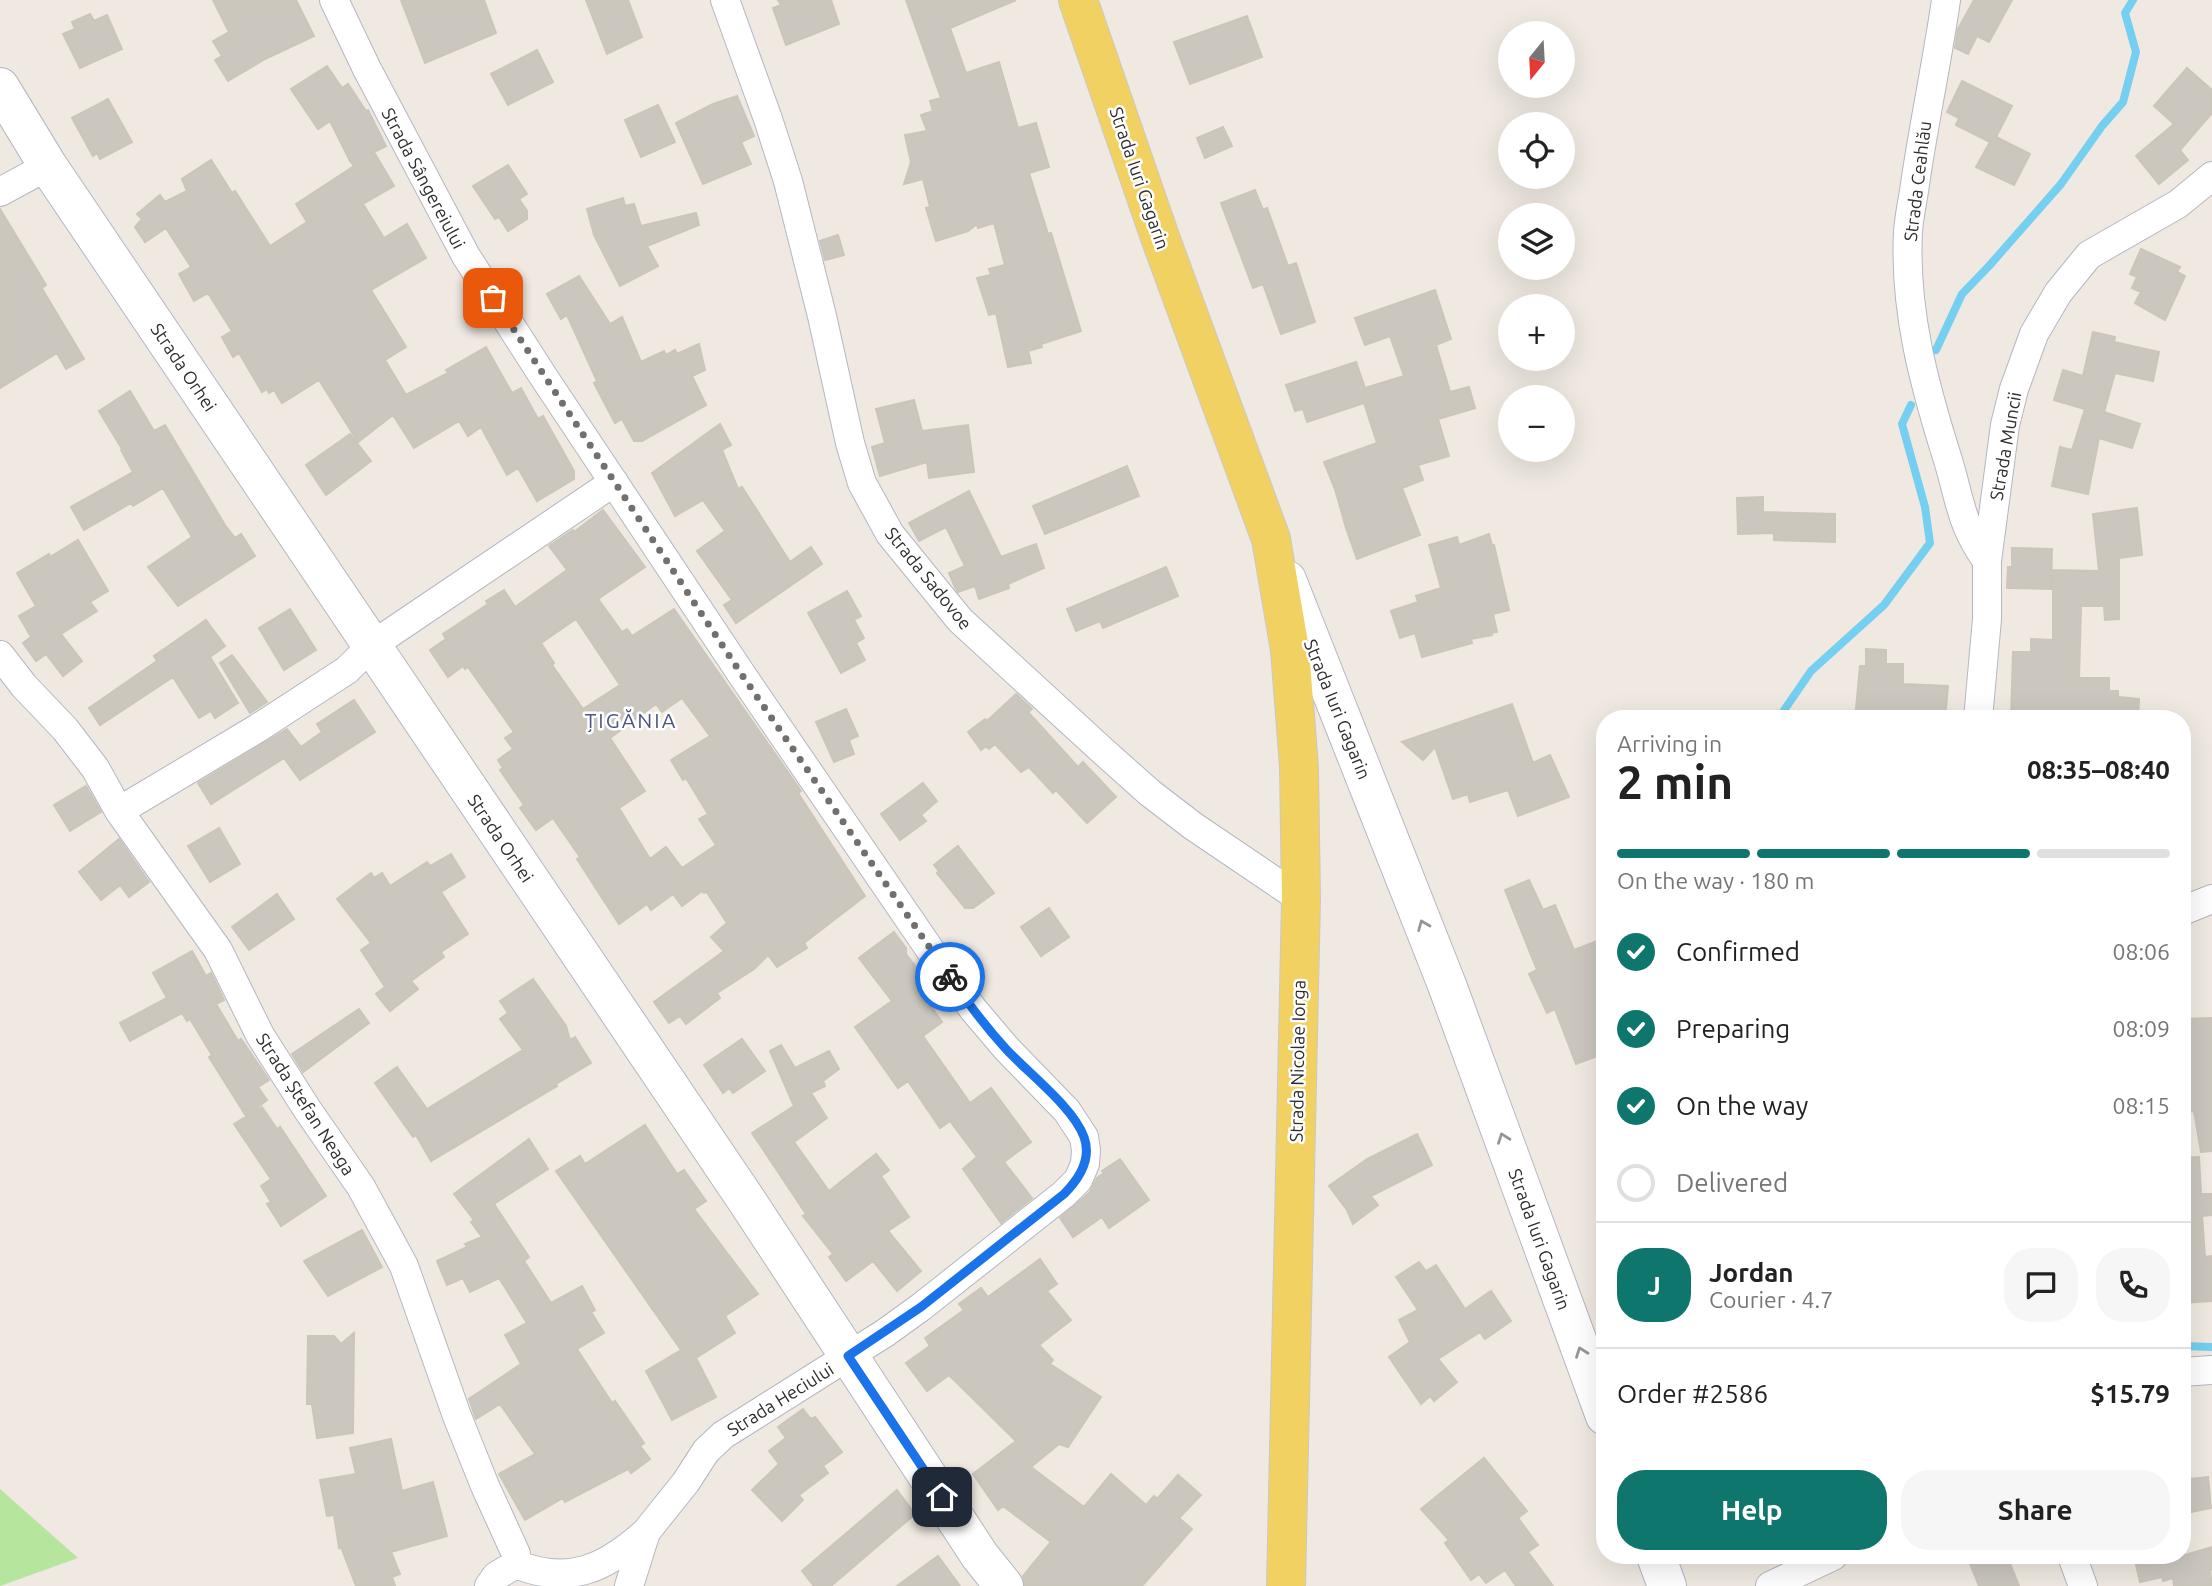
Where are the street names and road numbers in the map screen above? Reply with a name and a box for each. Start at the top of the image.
street label: Strada Sângereiului [378,104,470,252]
street label: Strada Iuri Gagarin [1106,104,1174,252]
street label: Strada Ceahlău [1900,120,1934,242]
street label: Strada Orhei [147,319,221,415]
street label: Strada Muncii [1986,390,2024,502]
street label: Strada Sadovoe [882,523,976,633]
street label: Strada Iuri Gagarin [1301,636,1375,782]
street label: Strada Orhei [464,790,538,886]
street label: Strada Nicolae Iorga [1286,980,1308,1142]
street label: Strada Ștefan Neaga [253,1029,359,1179]
street label: Strada Iuri Gagarin [1505,1166,1575,1312]
street label: Strada Heciului [723,1358,837,1440]

